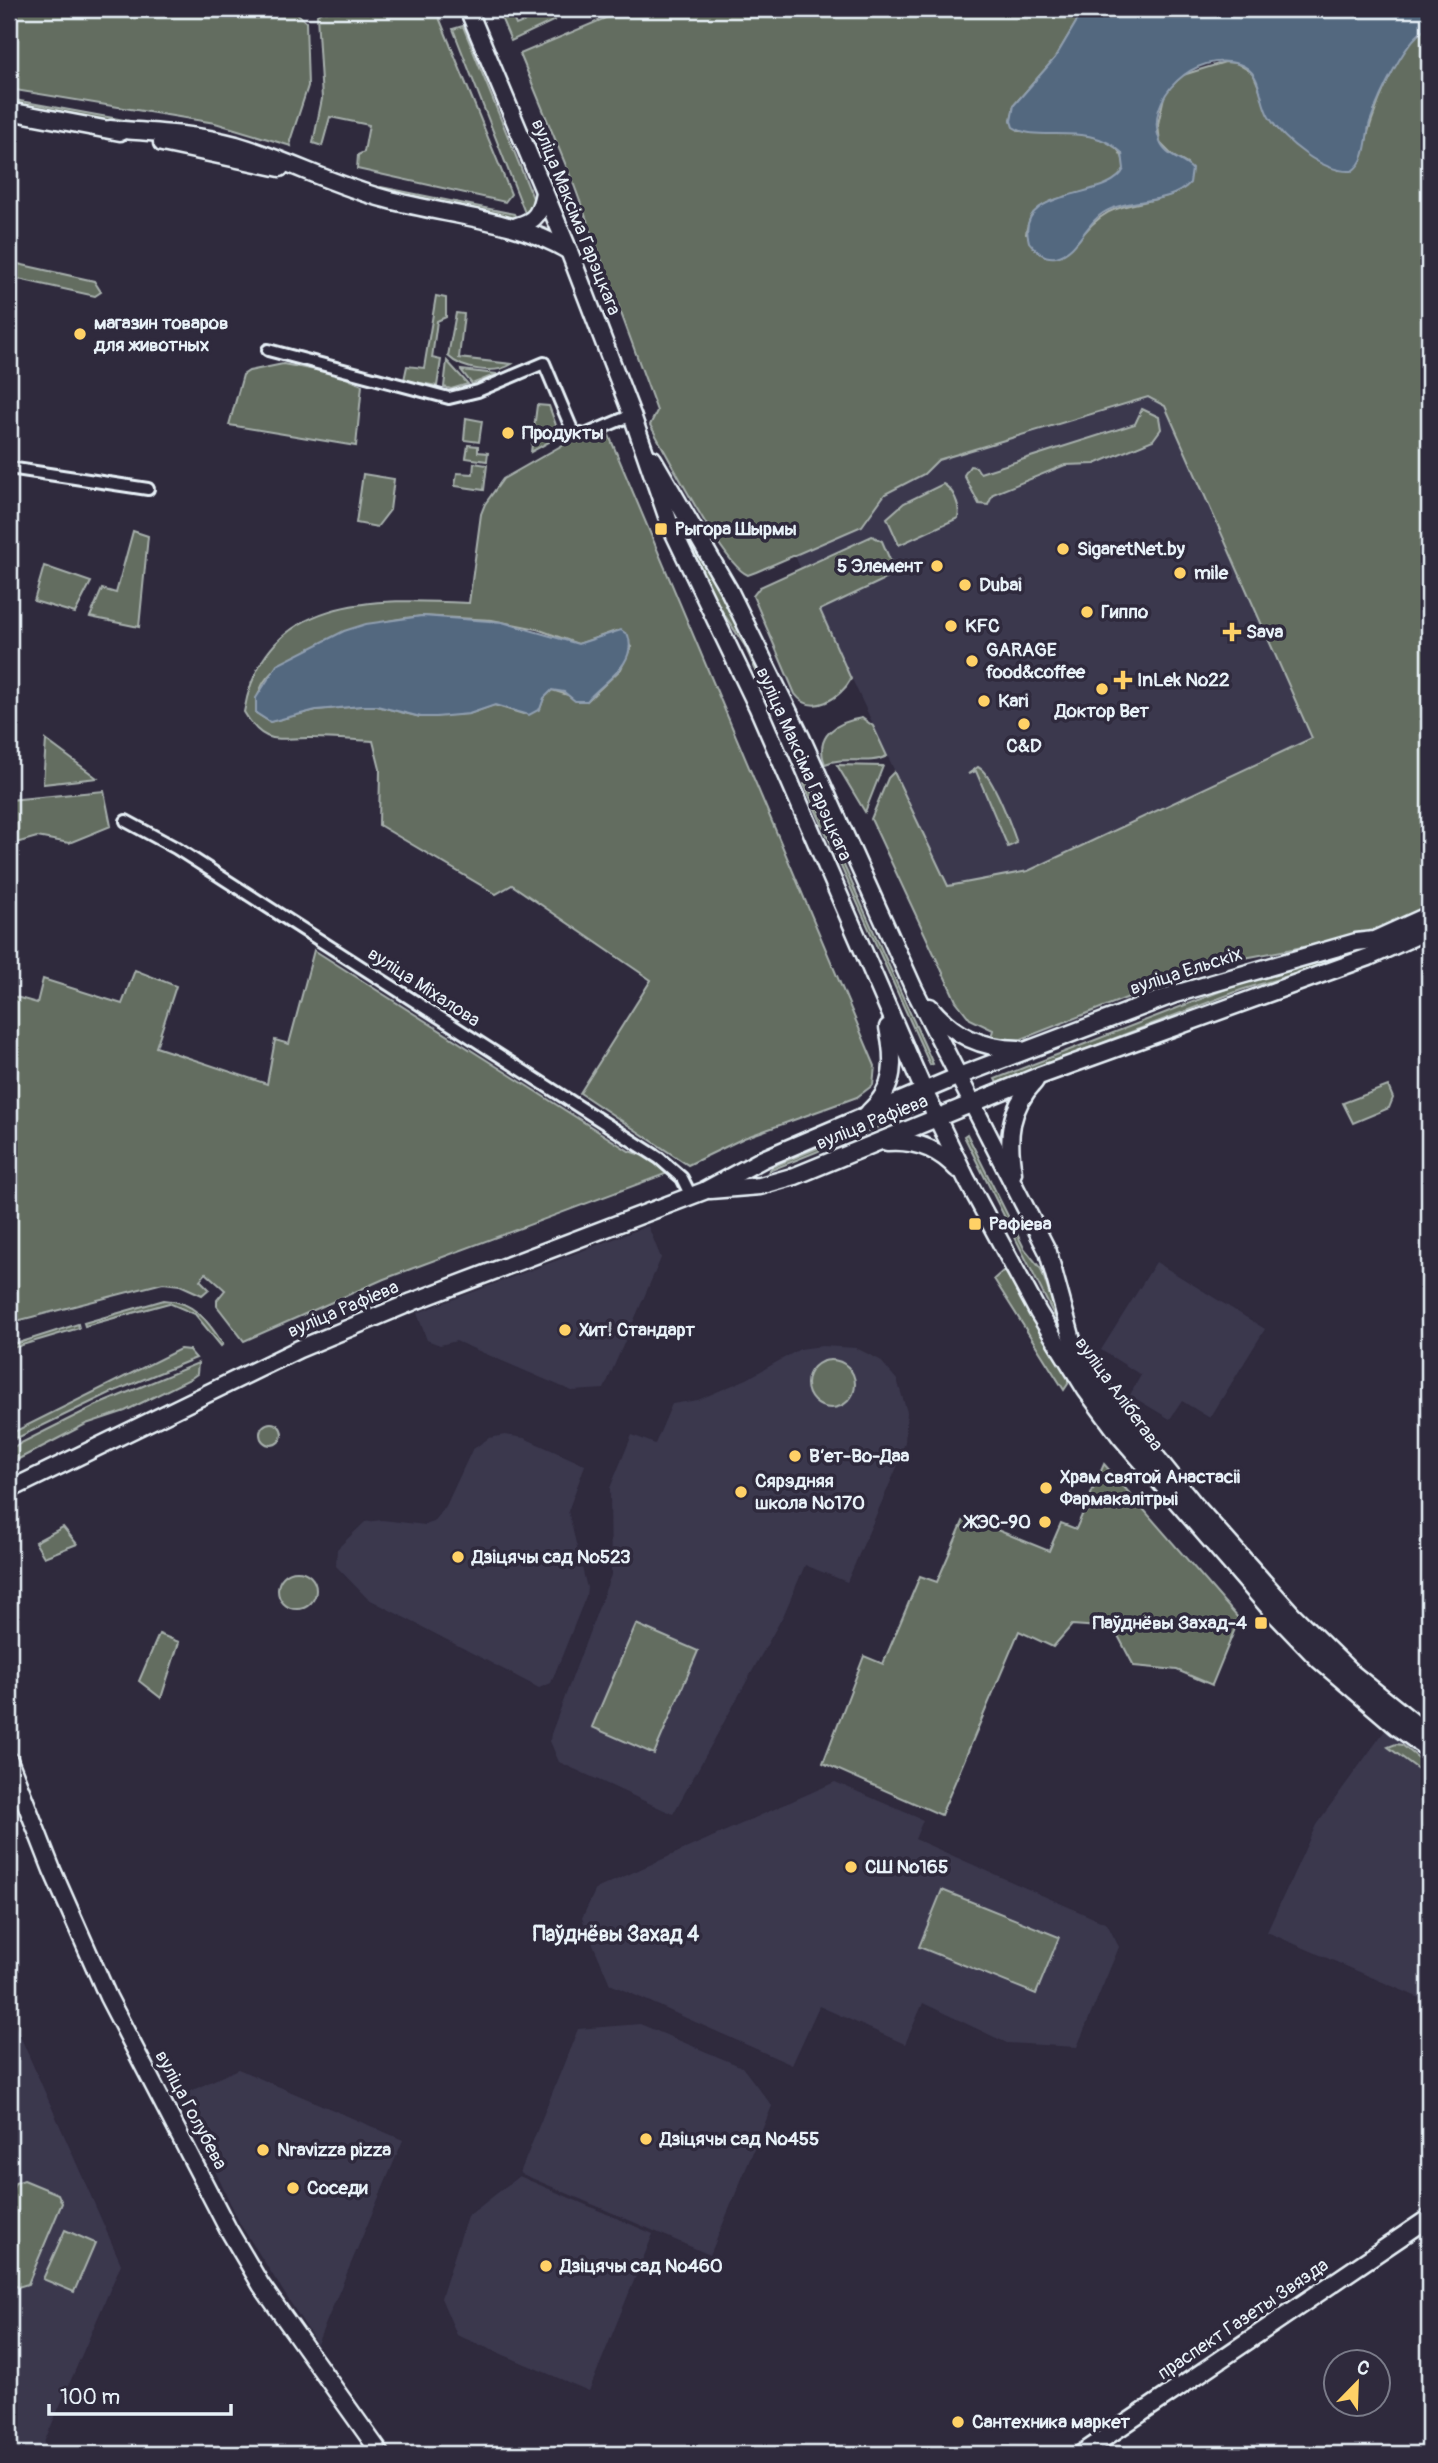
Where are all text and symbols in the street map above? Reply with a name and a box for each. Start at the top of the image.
street label: вуліца Максіма Гарэцкага [526,115,626,319]
place label: магазин товаров для животных [93,311,228,357]
marker: магазин товаров для животных [72,326,88,342]
place label: Продукты [522,421,604,445]
marker: Продукты [500,425,516,441]
place label: Рыгора Шырмы [675,517,797,541]
marker: Рыгора Шырмы [653,521,669,537]
place label: SigaretNet.by [1077,537,1186,561]
marker: SigaretNet.by [1055,541,1071,557]
place label: 5 Элемент [837,554,923,578]
marker: 5 Элемент [929,558,945,574]
place label: mile [1194,561,1229,585]
marker: mile [1172,565,1188,581]
place label: Dubai [979,573,1022,597]
marker: Dubai [957,577,973,593]
place label: Гиппо [1101,600,1149,624]
marker: Гиппо [1079,604,1095,620]
place label: KFC [965,614,1000,638]
marker: KFC [943,618,959,634]
place label: Sava [1246,620,1283,644]
marker: Sava [1224,624,1240,640]
place label: GARAGE food&coffee [986,638,1086,684]
marker: GARAGE food&coffee [964,653,980,669]
street label: вуліца Максіма Гарэцкага [750,663,858,865]
place label: InLek №22 [1137,668,1230,692]
marker: InLek №22 [1115,672,1131,688]
marker: Доктор Вет [1094,681,1110,697]
place label: Kari [998,689,1029,713]
marker: Kari [976,693,992,709]
place label: Доктор Вет [1054,699,1149,723]
marker: C&D [1016,716,1032,732]
place label: C&D [1006,734,1042,758]
street label: вуліца Міхалова [363,942,485,1032]
street label: вуліца Ельскіх [1127,942,1245,1000]
street label: вуліца Рафіева [813,1089,932,1155]
place label: Рафіева [989,1212,1052,1236]
marker: Рафіева [967,1216,983,1232]
street label: вуліца Рафіева [284,1275,402,1343]
place label: Хит! Стандарт [579,1318,696,1342]
marker: Хит! Стандарт [557,1322,573,1338]
street label: вуліца Алібегава [1070,1332,1169,1456]
place label: Вʼет-Во-Даа [809,1444,909,1468]
marker: Вʼет-Во-Даа [787,1448,803,1464]
place label: Храм святой Анастасіі Фармакалітрыі [1059,1465,1241,1511]
place label: Сярэдняя школа №170 [755,1469,865,1515]
marker: Храм святой Анастасіі Фармакалітрыі [1038,1480,1054,1496]
marker: Сярэдняя школа №170 [733,1484,749,1500]
place label: ЖЭС-90 [963,1510,1031,1534]
marker: ЖЭС-90 [1037,1514,1053,1530]
place label: Дзіцячы сад №523 [471,1545,631,1569]
marker: Дзіцячы сад №523 [450,1549,466,1565]
place label: Паўднёвы Захад-4 [1093,1611,1247,1635]
marker: Паўднёвы Захад-4 [1253,1615,1269,1631]
place label: СШ №165 [865,1855,948,1879]
marker: СШ №165 [843,1859,859,1875]
district label: Паўднёвы Захад 4 [533,1921,700,1948]
street label: вуліца Голубева [150,2046,233,2174]
place label: Дзіцячы сад №455 [659,2127,819,2151]
marker: Дзіцячы сад №455 [638,2131,654,2147]
place label: Nravizza pizza [277,2138,391,2162]
marker: Nravizza pizza [255,2142,271,2158]
place label: Соседи [307,2176,368,2200]
marker: Соседи [285,2180,301,2196]
street label: праспект Газеты Звязда [1153,2253,1333,2385]
place label: Дзіцячы сад №460 [559,2254,723,2278]
marker: Дзіцячы сад №460 [538,2258,554,2274]
north arrow [1322,2348,1392,2418]
text: С [1353,2355,1374,2382]
scale bar [49,2372,231,2416]
text: 100 m [60,2384,120,2411]
place label: Сантехника маркет [972,2410,1131,2434]
marker: Сантехника маркет [950,2414,966,2430]

